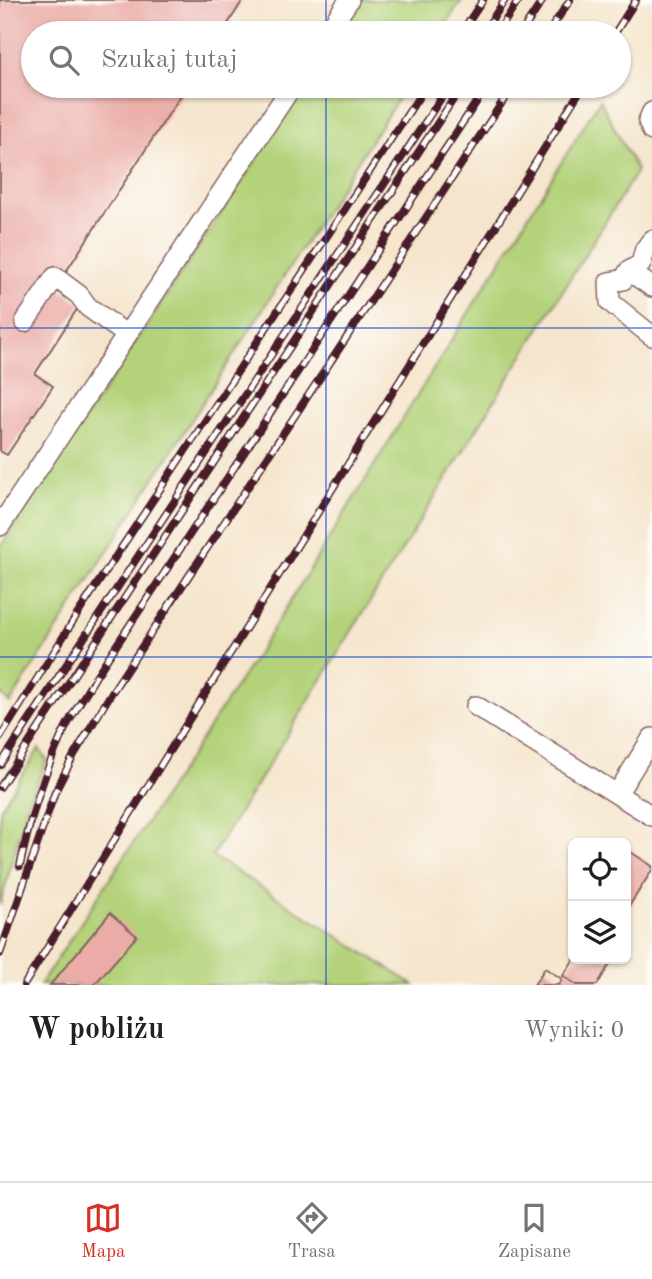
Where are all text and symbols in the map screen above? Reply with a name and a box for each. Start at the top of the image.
search box [21,21,631,98]
icon: search [45,41,83,79]
text: Szukaj tutaj [101,47,238,73]
map controls [568,838,631,964]
button: locate [568,838,631,901]
button: layers [568,901,631,964]
text: W pobliżu [28,1015,164,1045]
text: Wyniki: 0 [524,1019,624,1042]
tab: Mapa [81,1199,125,1264]
tab: Trasa [287,1199,336,1264]
tab: Zapisane [498,1199,571,1264]

